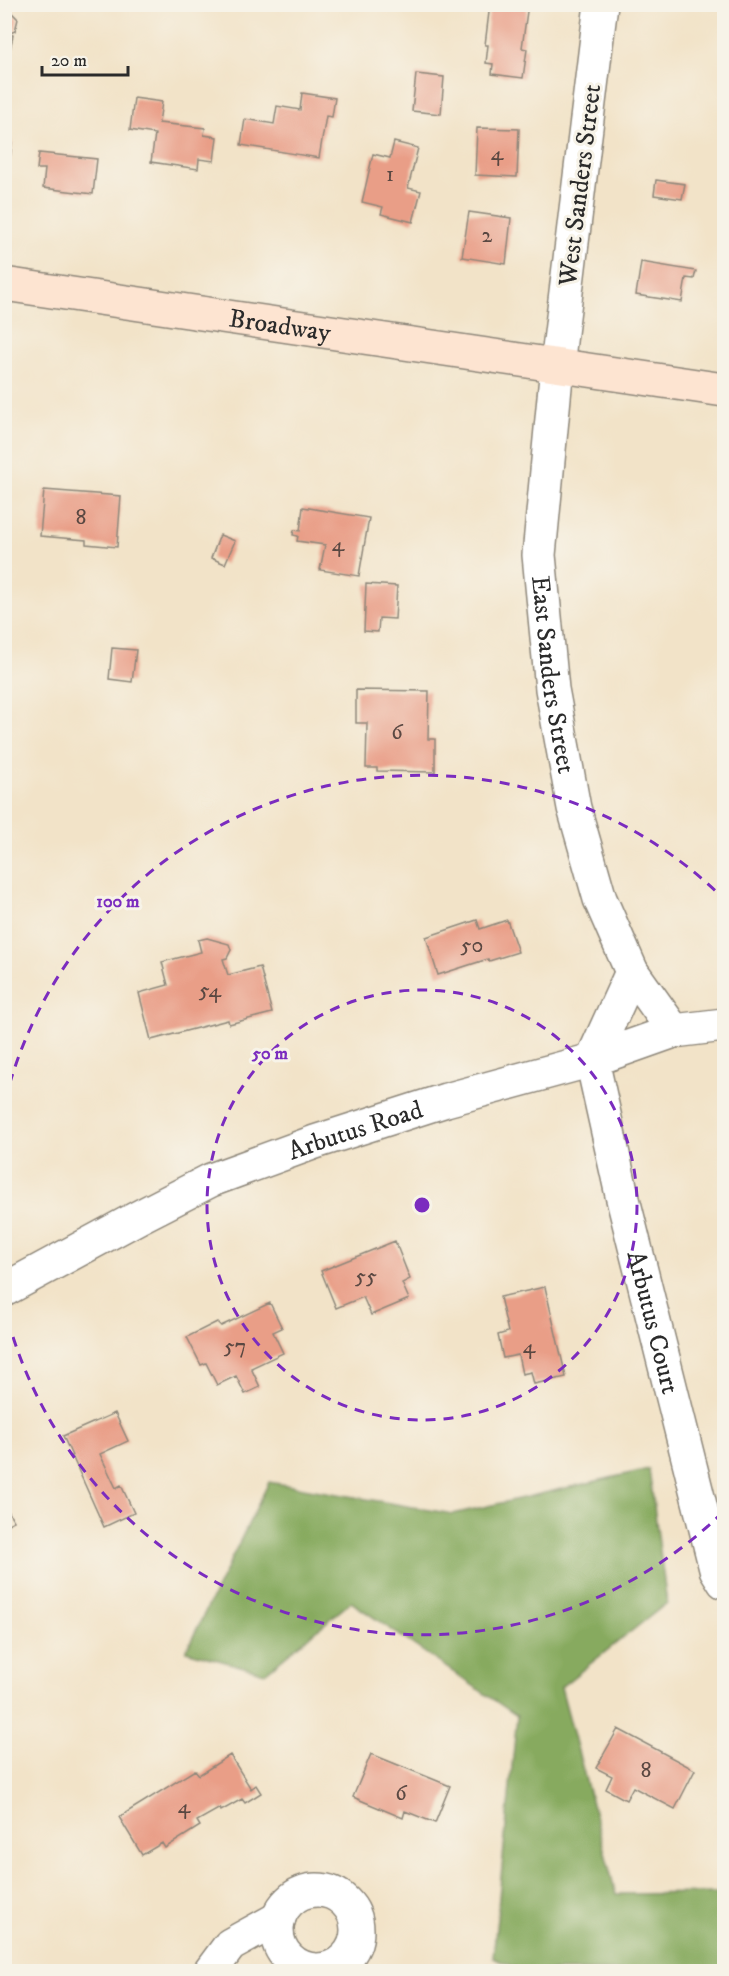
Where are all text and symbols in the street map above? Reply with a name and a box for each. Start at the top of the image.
scale bar [42,39,128,77]
text: 20 m [51,50,87,72]
street label: West Sanders Street [552,82,609,289]
house number: 4 [491,140,505,167]
house number: 1 [386,161,394,188]
house number: 2 [482,222,493,249]
street label: Broadway [227,302,334,350]
house number: 8 [75,504,87,531]
house number: 4 [332,531,346,558]
street label: East Sanders Street [523,574,582,776]
house number: 6 [391,719,404,746]
text: 100 m [96,891,140,913]
house number: 50 [461,932,483,959]
house number: 54 [199,977,223,1004]
text: 50 m [251,1043,288,1065]
street label: Arbutus Road [283,1094,427,1169]
centre of rings [412,1195,432,1215]
street label: Arbutus Court [619,1247,686,1398]
house number: 55 [355,1263,377,1290]
house number: 57 [224,1333,246,1360]
house number: 4 [523,1333,537,1360]
house number: 8 [640,1757,652,1784]
house number: 6 [395,1780,408,1807]
house number: 4 [178,1793,192,1820]

